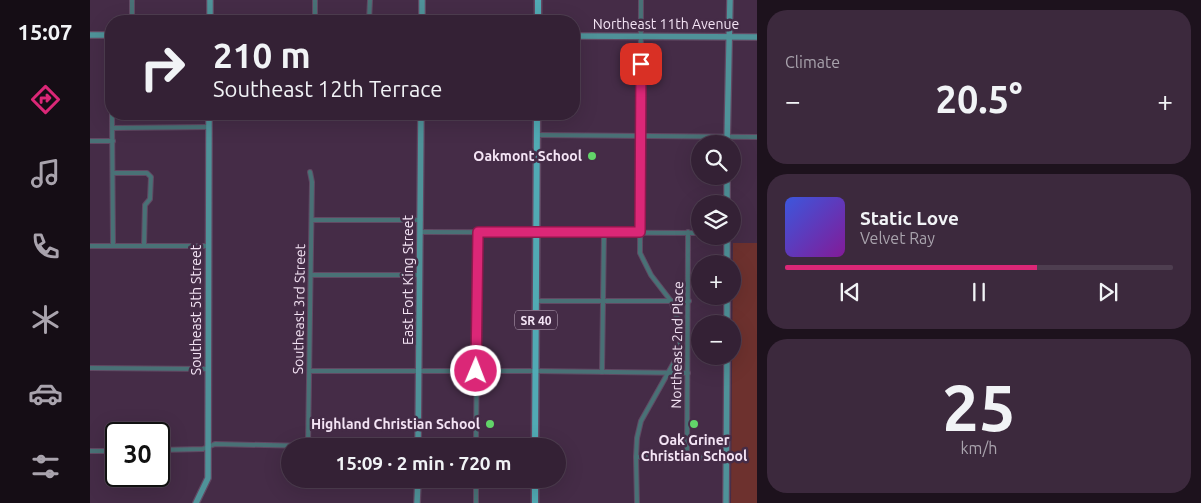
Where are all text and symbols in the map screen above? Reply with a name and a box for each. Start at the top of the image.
street label: Northeast 11th Avenue [593,16,739,32]
text: 15:07 [17,19,73,44]
icon: right [130,35,195,100]
text: 210 m [213,35,311,75]
pin [620,43,662,85]
icon: arrive [627,50,655,78]
text: Climate [785,53,840,71]
text: Southeast 12th Terrace [213,76,443,101]
text: 20.5° [935,78,1023,120]
icon: directions [28,82,63,117]
text: − [785,85,801,116]
text: + [1157,85,1173,116]
map controls [691,135,741,365]
button: search [691,135,741,185]
place label: Oakmont School [473,148,582,164]
marker: Oakmont School [586,150,598,162]
icon: music [28,156,63,191]
button: layers [691,195,741,245]
text: Static Love [860,207,959,229]
street label: East Fort King Street [400,215,416,345]
icon: phone [28,229,63,264]
text: Velvet Ray [860,229,935,247]
street label: Southeast 3rd Street [290,243,308,374]
street label: Southeast 5th Street [188,244,204,375]
button: + [691,255,741,305]
icon: previous [836,278,864,306]
icon: pause [965,278,993,306]
icon: next [1094,278,1122,306]
street label: Northeast 2nd Place [668,281,686,409]
icon: climate [28,302,63,337]
road number: SR 40 [515,310,557,330]
button: − [691,315,741,365]
position arrow [449,344,501,396]
text: 25 [942,370,1016,443]
icon: car [28,376,63,411]
place label: Highland Christian School [311,416,480,432]
marker: Highland Christian School [484,418,496,430]
marker: Oak Griner Christian School [688,418,700,430]
speed limit sign: 30 [105,422,170,487]
place label: Oak Griner Christian School [641,432,747,464]
text: km/h [961,439,997,457]
icon: filters [28,449,63,484]
text: 15:09 · 2 min · 720 m [336,452,511,474]

